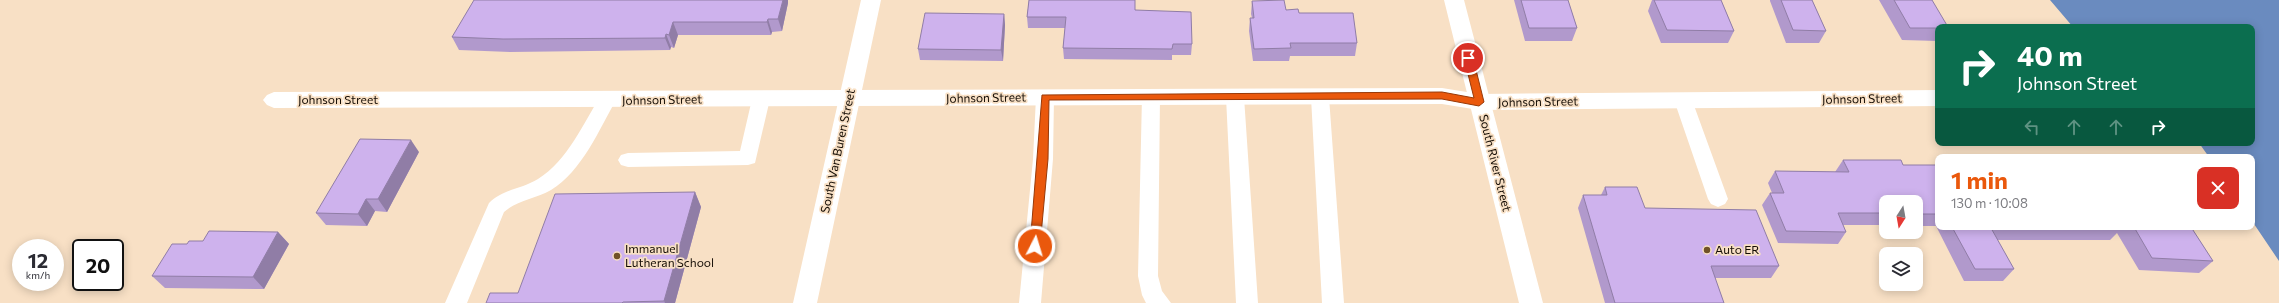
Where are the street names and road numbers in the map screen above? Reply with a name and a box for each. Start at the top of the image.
street label: South Van Buren Street [817,87,857,214]
street label: Johnson Street [946,89,1026,106]
street label: Johnson Street [1822,90,1902,107]
street label: Johnson Street [622,91,702,108]
street label: Johnson Street [298,92,378,107]
street label: Johnson Street [1498,93,1578,110]
street label: South River Street [1477,113,1515,213]

